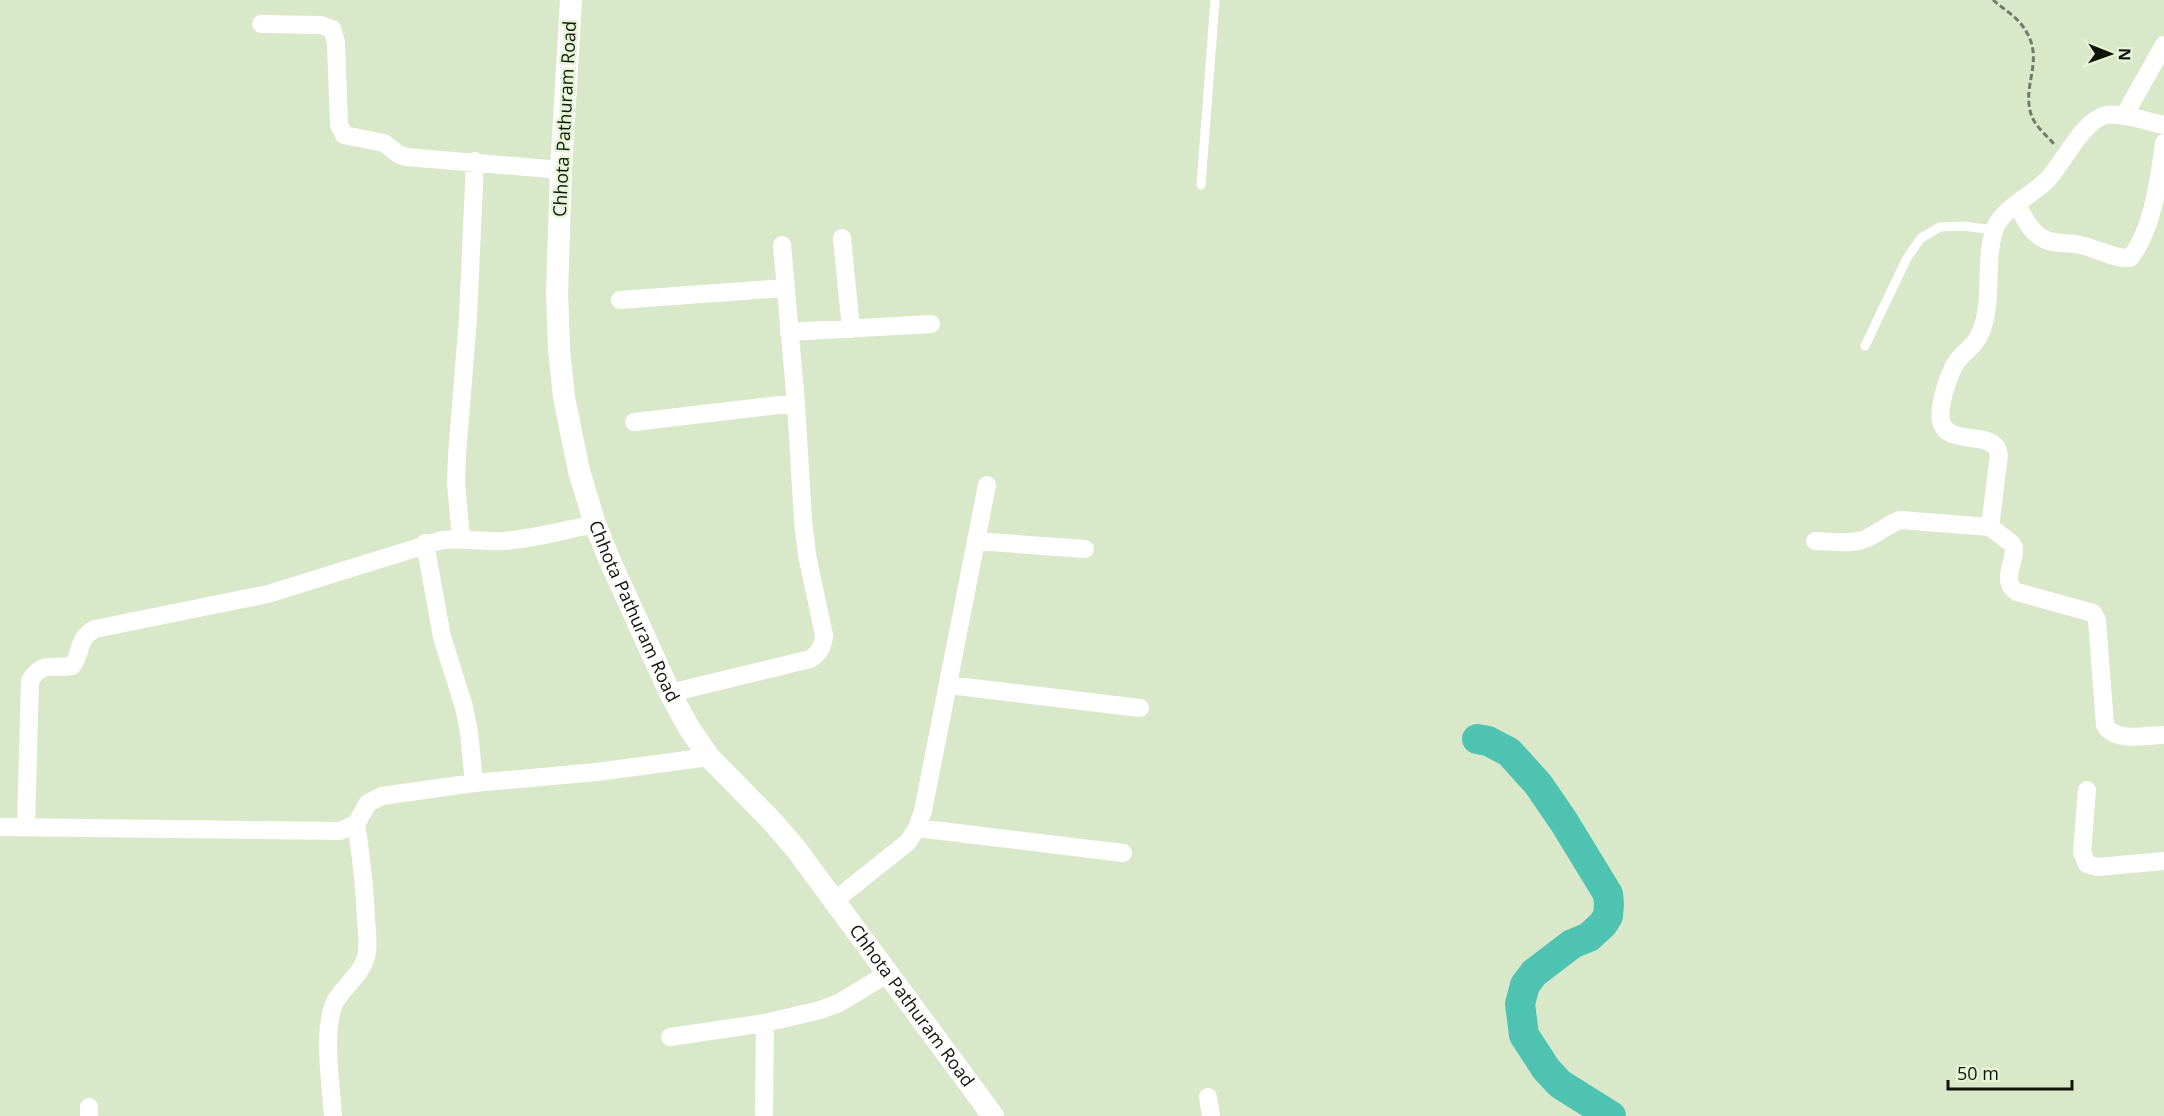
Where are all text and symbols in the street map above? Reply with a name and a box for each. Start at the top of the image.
street label: Chhota Pathuram Road [547,20,581,218]
north arrow [2080,24,2140,84]
text: N [2114,48,2136,61]
street label: Chhota Pathuram Road [584,517,686,706]
street label: Chhota Pathuram Road [845,919,980,1091]
scale bar [1948,1053,2072,1091]
text: 50 m [1957,1061,1999,1085]

